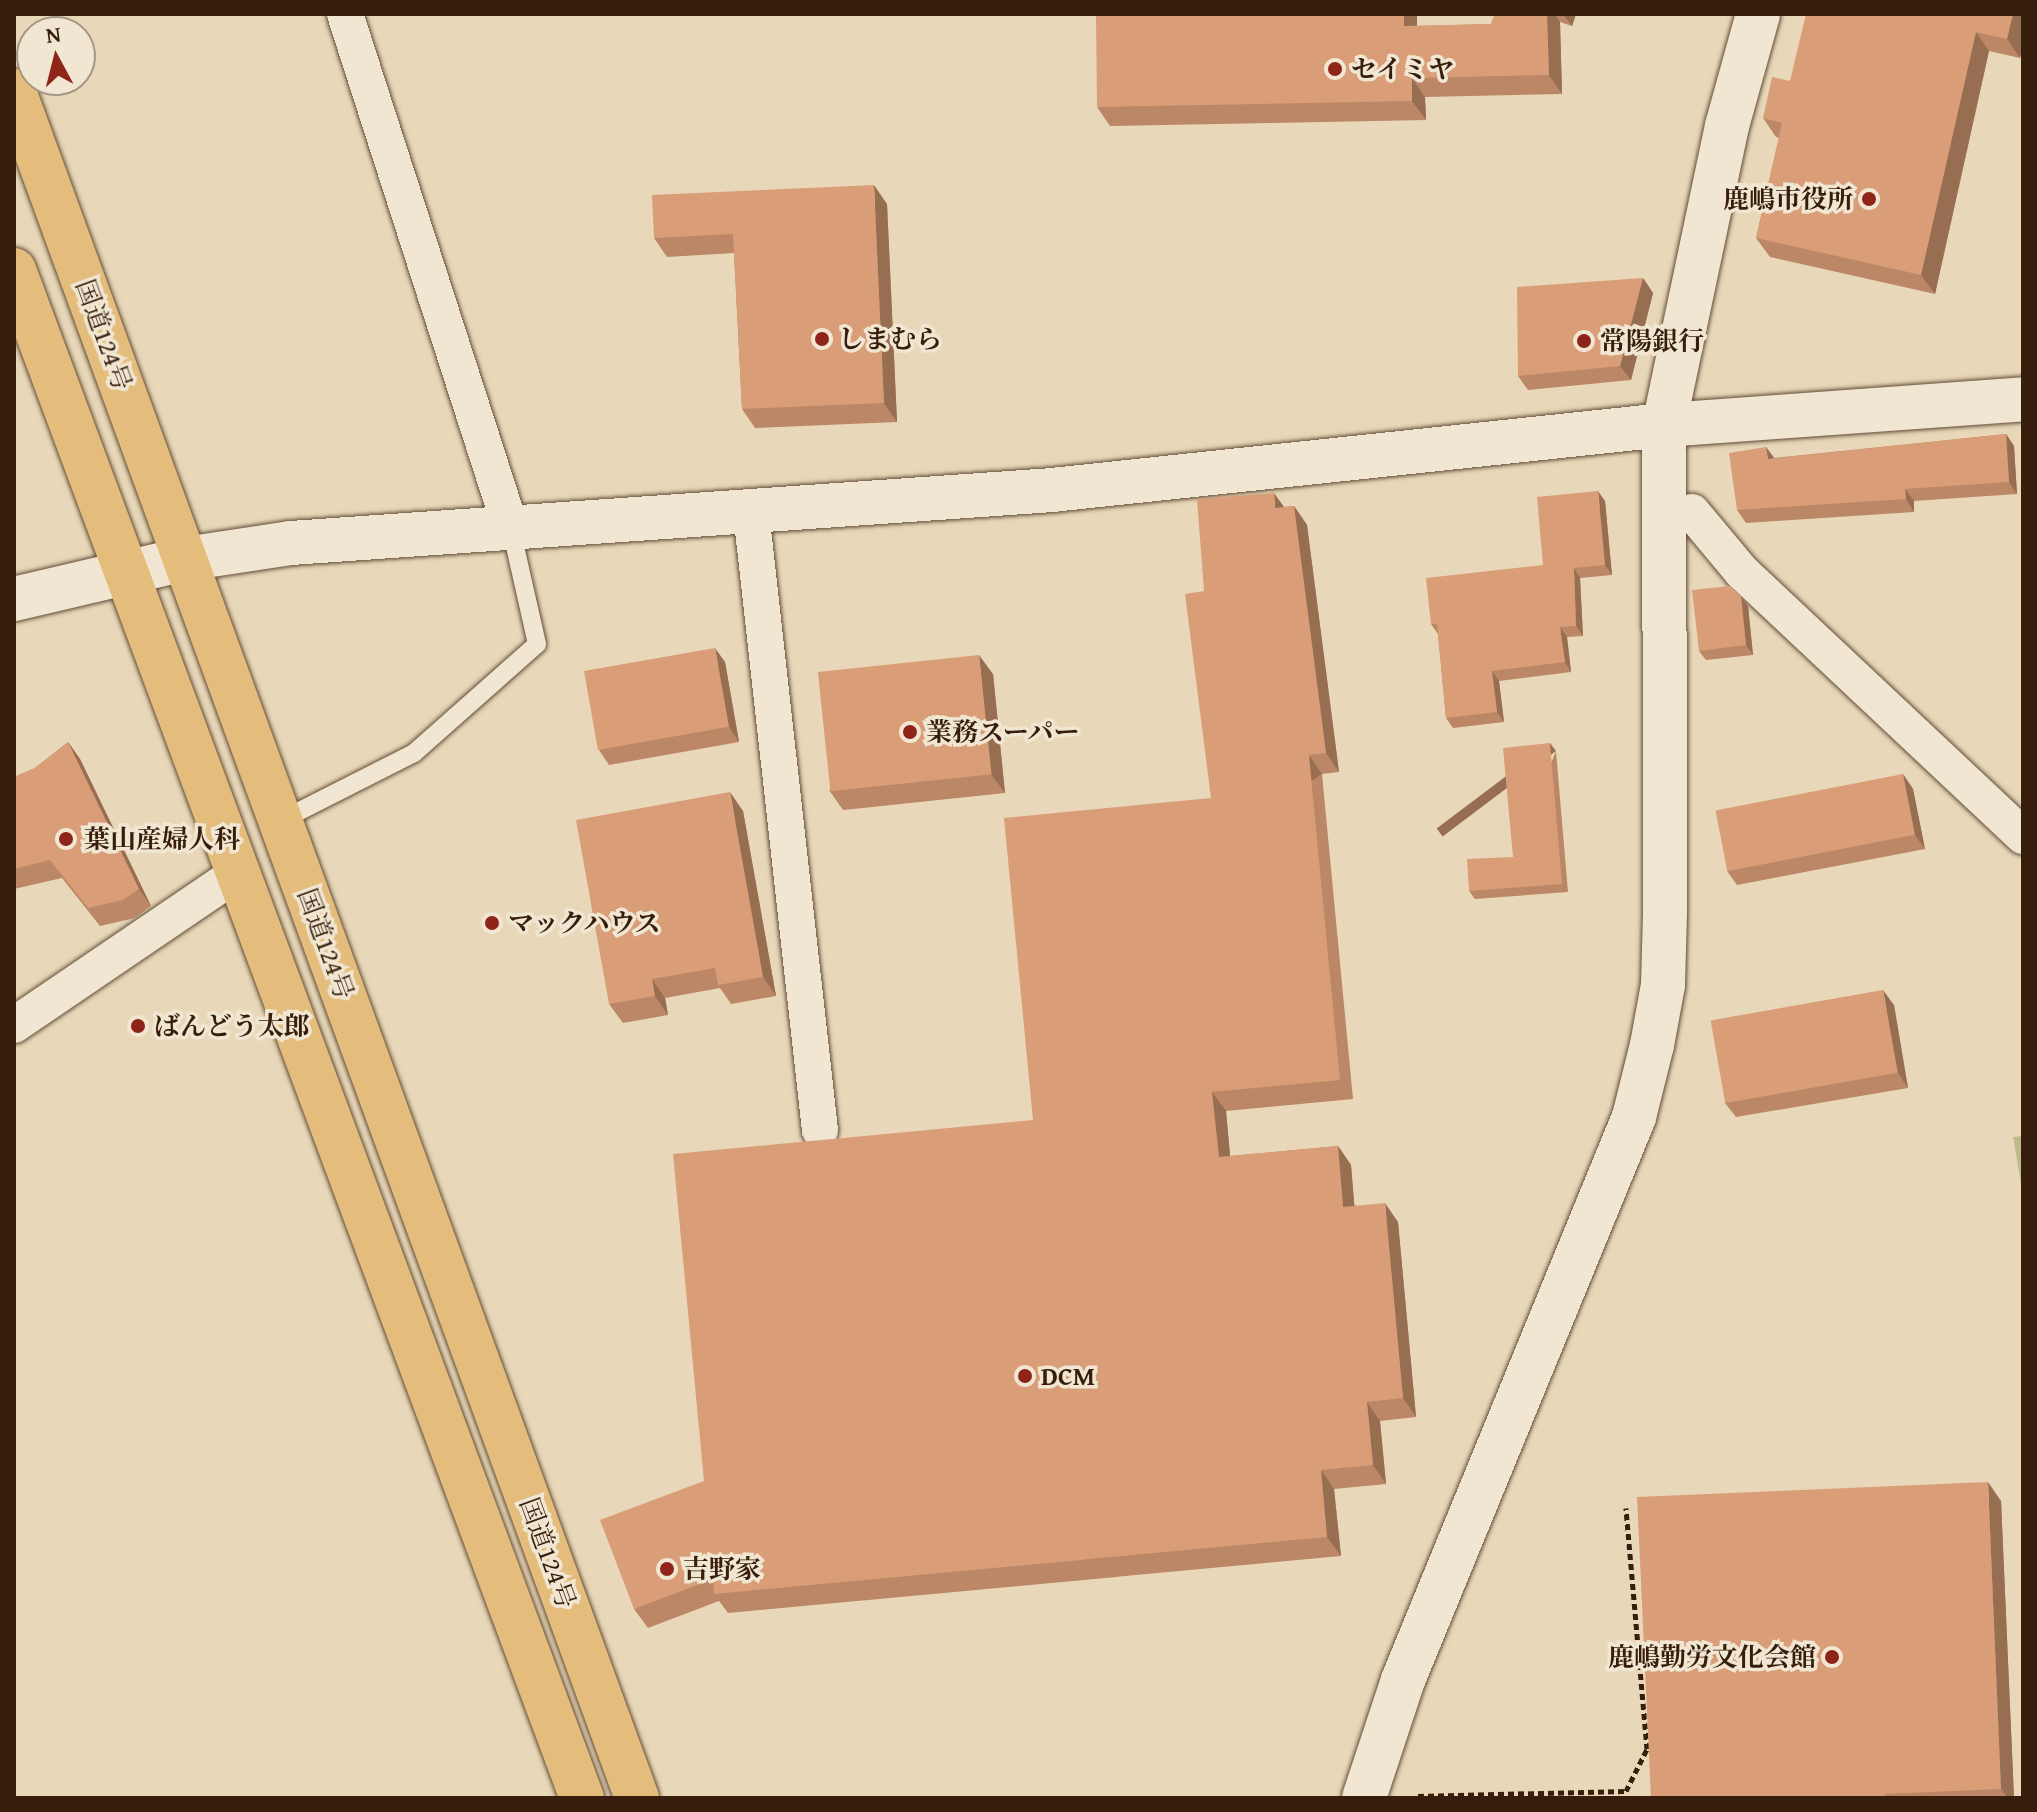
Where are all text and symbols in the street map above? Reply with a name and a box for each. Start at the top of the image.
north arrow [16,16,96,96]
text: N [44,17,63,51]
place label: セイミヤ [1351,53,1455,85]
marker: セイミヤ [1326,60,1344,78]
place label: 鹿嶋市役所 [1723,183,1853,215]
marker: 鹿嶋市役所 [1860,190,1878,208]
street label: 国道124号 [70,275,138,395]
place label: しまむら [838,323,942,355]
place label: 常陽銀行 [1600,325,1704,357]
marker: しまむら [813,330,831,348]
marker: 常陽銀行 [1575,332,1593,350]
place label: 業務スーパー [926,716,1081,748]
marker: 業務スーパー [901,723,919,741]
place label: 葉山産婦人科 [84,823,240,855]
marker: 葉山産婦人科 [55,828,77,850]
street label: 国道124号 [292,884,360,1004]
place label: マックハウス [508,907,664,939]
marker: マックハウス [483,914,501,932]
place label: ばんどう太郎 [154,1010,310,1042]
marker: ばんどう太郎 [129,1017,147,1035]
place label: DCM [1041,1360,1095,1392]
marker: DCM [1016,1367,1034,1385]
street label: 国道124号 [514,1493,582,1613]
place label: 吉野家 [683,1553,761,1585]
marker: 吉野家 [658,1560,676,1578]
place label: 鹿嶋勤労文化会館 [1608,1641,1816,1673]
marker: 鹿嶋勤労文化会館 [1823,1648,1841,1666]

